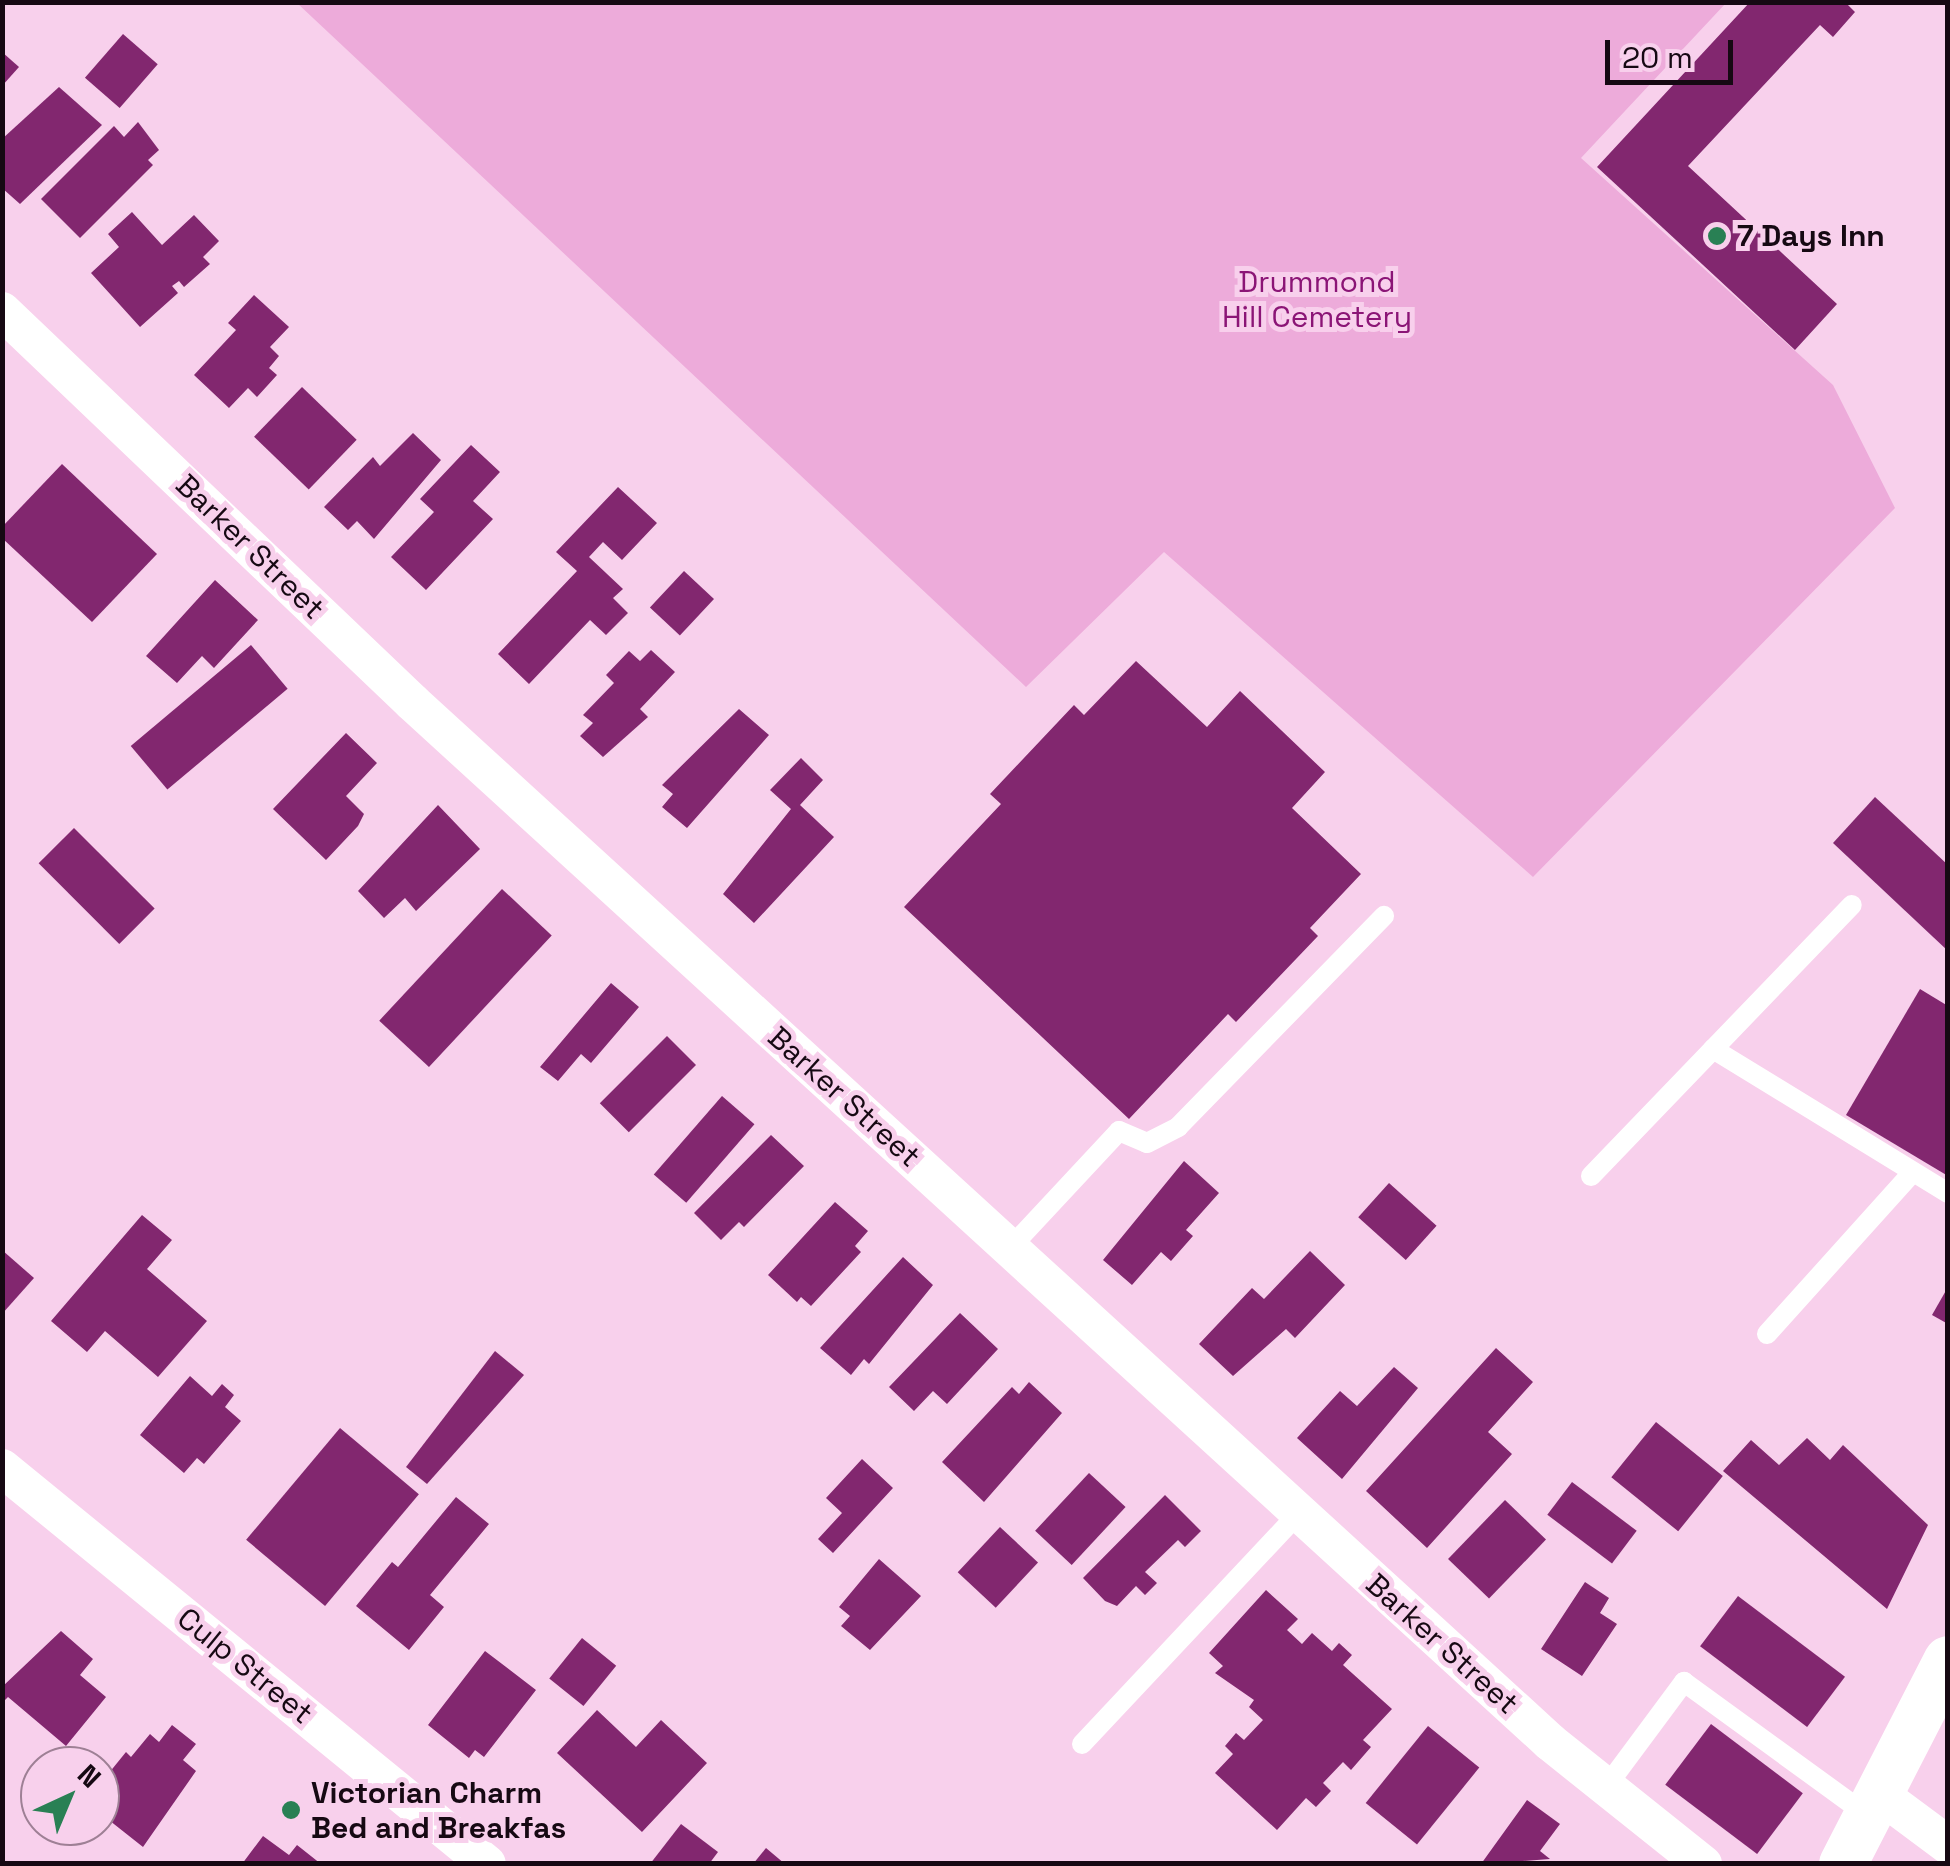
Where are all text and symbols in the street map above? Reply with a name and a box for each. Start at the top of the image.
scale bar [1610,20,1738,82]
text: 20 m [1622,38,1693,77]
place label: 7 Days Inn [1737,218,1885,254]
marker: 7 Days Inn [1706,225,1728,247]
park label: Drummond Hill Cemetery [1222,264,1412,334]
street label: Barker Street [168,467,332,627]
street label: Barker Street [761,1019,927,1175]
street label: Barker Street [1359,1566,1525,1722]
street label: Culp Street [170,1601,320,1731]
north arrow [20,1746,120,1846]
text: N [70,1756,109,1795]
place label: Victorian Charm Bed and Breakfas [311,1775,566,1846]
marker: Victorian Charm Bed and Breakfas [280,1799,302,1821]

